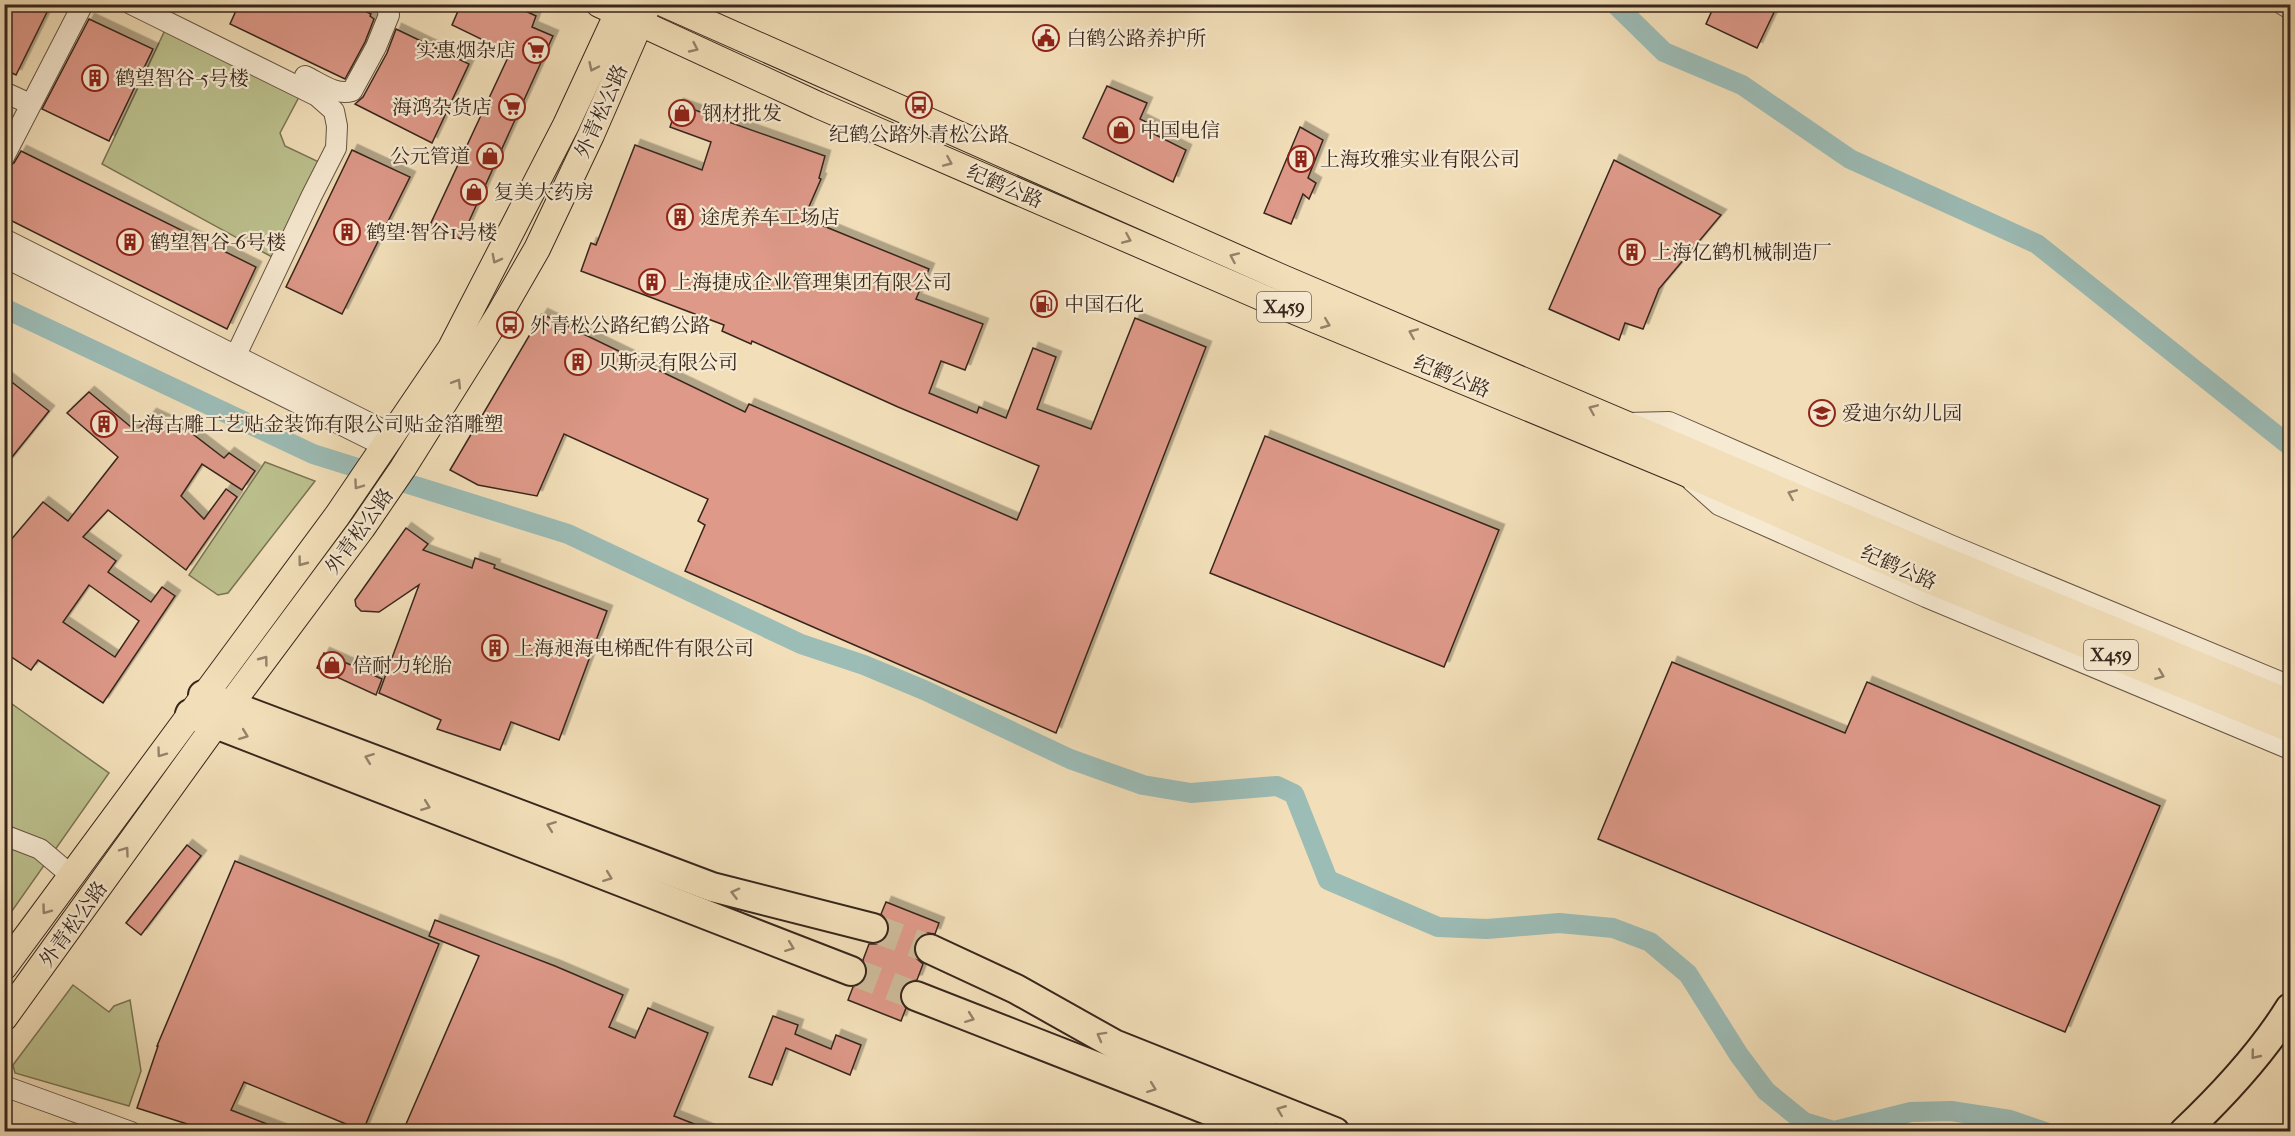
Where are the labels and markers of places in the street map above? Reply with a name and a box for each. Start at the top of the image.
public building icon: 白鹤公路养护所 [1031,23,1061,53]
place label: 白鹤公路养护所 [1066,27,1206,50]
supermarket icon: 实惠烟杂店 [521,35,551,65]
place label: 实惠烟杂店 [416,39,516,62]
building icon: 鹤望智谷-5号楼 [80,63,110,93]
place label: 鹤望智谷-5号楼 [115,67,249,90]
bus stop icon: 纪鹤公路外青松公路 [904,90,934,120]
supermarket icon: 海鸿杂货店 [497,92,527,122]
place label: 海鸿杂货店 [392,96,492,119]
shop icon: 钢材批发 [667,98,697,128]
place label: 钢材批发 [702,102,782,125]
shop icon: 中国电信 [1106,115,1136,145]
place label: 中国电信 [1140,119,1220,142]
place label: 纪鹤公路外青松公路 [829,123,1009,146]
shop icon: 公元管道 [475,141,505,171]
building icon: 上海玫雅实业有限公司 [1286,144,1316,174]
place label: 公元管道 [390,145,470,168]
place label: 上海玫雅实业有限公司 [1320,148,1520,171]
shop icon: 复美大药房 [459,177,489,207]
place label: 复美大药房 [494,181,594,204]
building icon: 途虎养车工场店 [665,202,695,232]
place label: 途虎养车工场店 [700,206,840,229]
building icon: 鹤望·智谷1号楼 [332,217,362,247]
place label: 鹤望·智谷1号楼 [366,221,497,244]
building icon: 鹤望智谷-6号楼 [115,227,145,257]
place label: 鹤望智谷-6号楼 [150,231,286,254]
building icon: 上海亿鹤机械制造厂 [1617,237,1647,267]
place label: 上海亿鹤机械制造厂 [1652,241,1832,264]
building icon: 上海捷成企业管理集团有限公司 [637,267,667,297]
place label: 上海捷成企业管理集团有限公司 [672,271,952,294]
fuel station icon: 中国石化 [1029,289,1059,319]
place label: 中国石化 [1064,293,1144,316]
bus stop icon: 外青松公路纪鹤公路 [495,310,525,340]
place label: 外青松公路纪鹤公路 [530,314,710,337]
building icon: 贝斯灵有限公司 [563,347,593,377]
place label: 贝斯灵有限公司 [598,351,738,374]
school or university icon: 爱迪尔幼儿园 [1807,398,1837,428]
place label: 爱迪尔幼儿园 [1842,402,1962,425]
building icon: 上海古雕工艺贴金装饰有限公司贴金箔雕塑 [89,409,119,439]
place label: 上海古雕工艺贴金装饰有限公司贴金箔雕塑 [124,413,504,436]
building icon: 上海昶海电梯配件有限公司 [480,633,510,663]
place label: 上海昶海电梯配件有限公司 [514,637,754,660]
shop icon: 倍耐力轮胎 [317,650,347,680]
place label: 倍耐力轮胎 [352,654,452,677]

